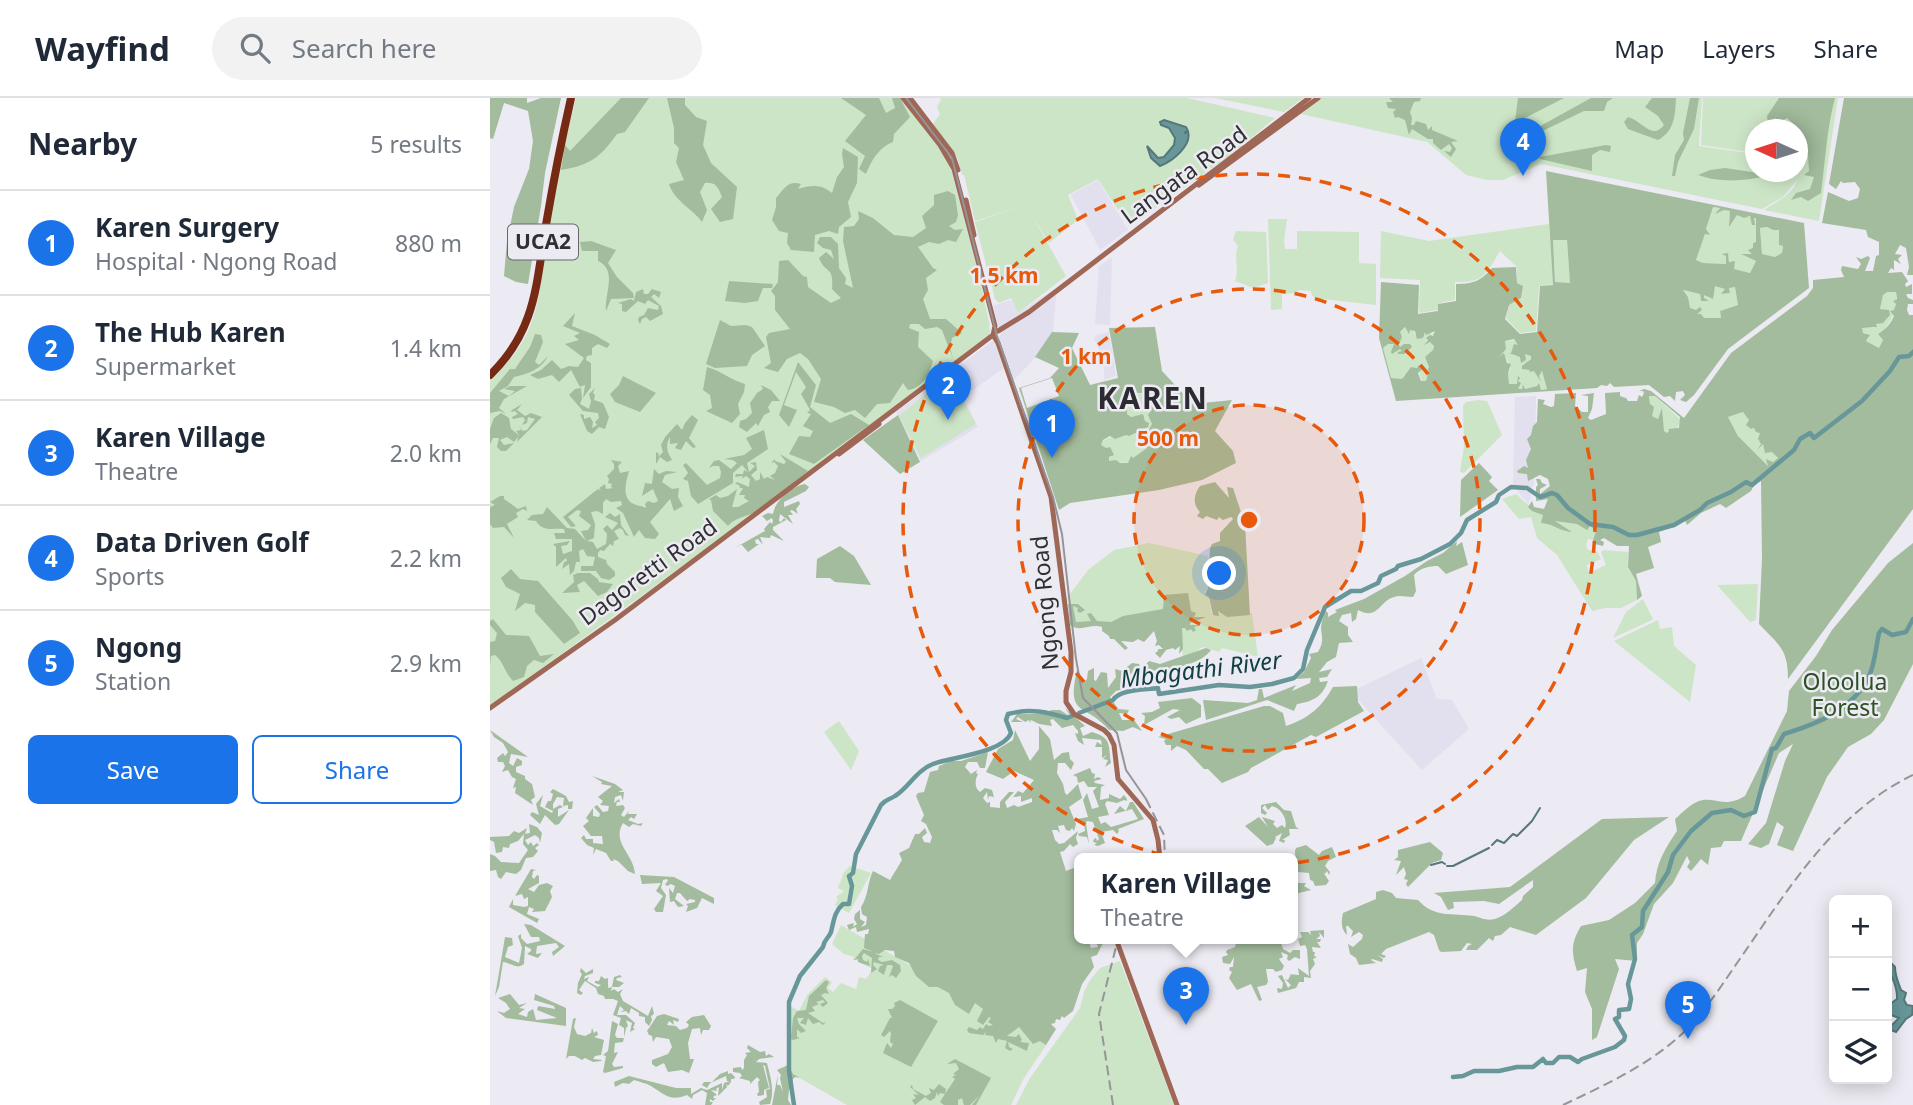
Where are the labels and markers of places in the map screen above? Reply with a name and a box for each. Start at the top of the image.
pin: 4 [1500,118,1546,176]
pin: 2 [925,362,971,420]
pin: 1 [1029,400,1075,458]
centre of rings [1237,508,1261,532]
pin: 3 [1163,967,1209,1025]
pin: 5 [1665,981,1711,1039]

